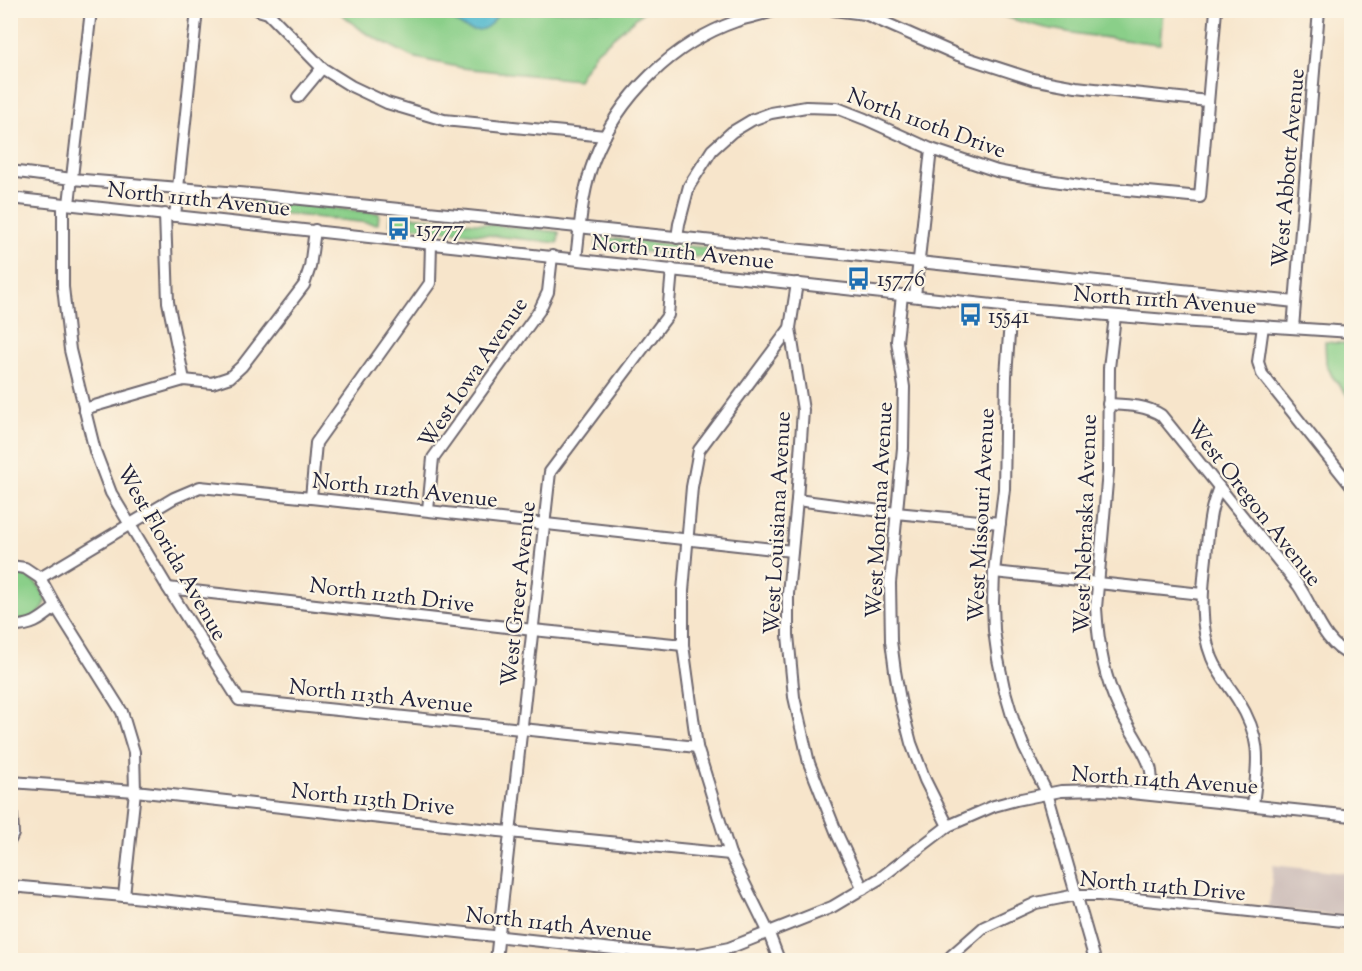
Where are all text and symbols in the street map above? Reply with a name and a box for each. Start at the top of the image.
street label: West Abbott Avenue [1265,67,1315,269]
street label: North 110th Drive [842,81,1010,168]
street label: North 111th Avenue [106,175,292,226]
bus stop icon: 15777 [385,215,411,241]
place label: 15777 [416,215,464,247]
street label: North 111th Avenue [590,228,776,279]
bus stop icon: 15776 [846,265,872,291]
place label: 15776 [877,265,925,297]
street label: North 111th Avenue [1072,280,1258,324]
street label: West Iowa Avenue [412,291,537,456]
bus stop icon: 15541 [957,302,983,328]
place label: 15541 [988,302,1030,334]
street label: West Montana Avenue [859,401,903,619]
street label: West Missouri Avenue [961,407,1005,623]
street label: West Louisiana Avenue [757,410,801,636]
street label: West Oregon Avenue [1177,413,1328,594]
street label: West Nebraska Avenue [1067,414,1107,635]
street label: West Florida Avenue [107,459,234,648]
street label: North 112th Avenue [310,466,499,518]
street label: West Greer Avenue [494,500,546,689]
street label: North 112th Drive [307,571,476,623]
street label: North 113th Avenue [287,672,474,724]
street label: North 114th Avenue [1070,760,1259,804]
street label: North 113th Drive [289,776,456,825]
street label: North 114th Drive [1078,865,1247,911]
street label: North 114th Avenue [464,900,653,952]

